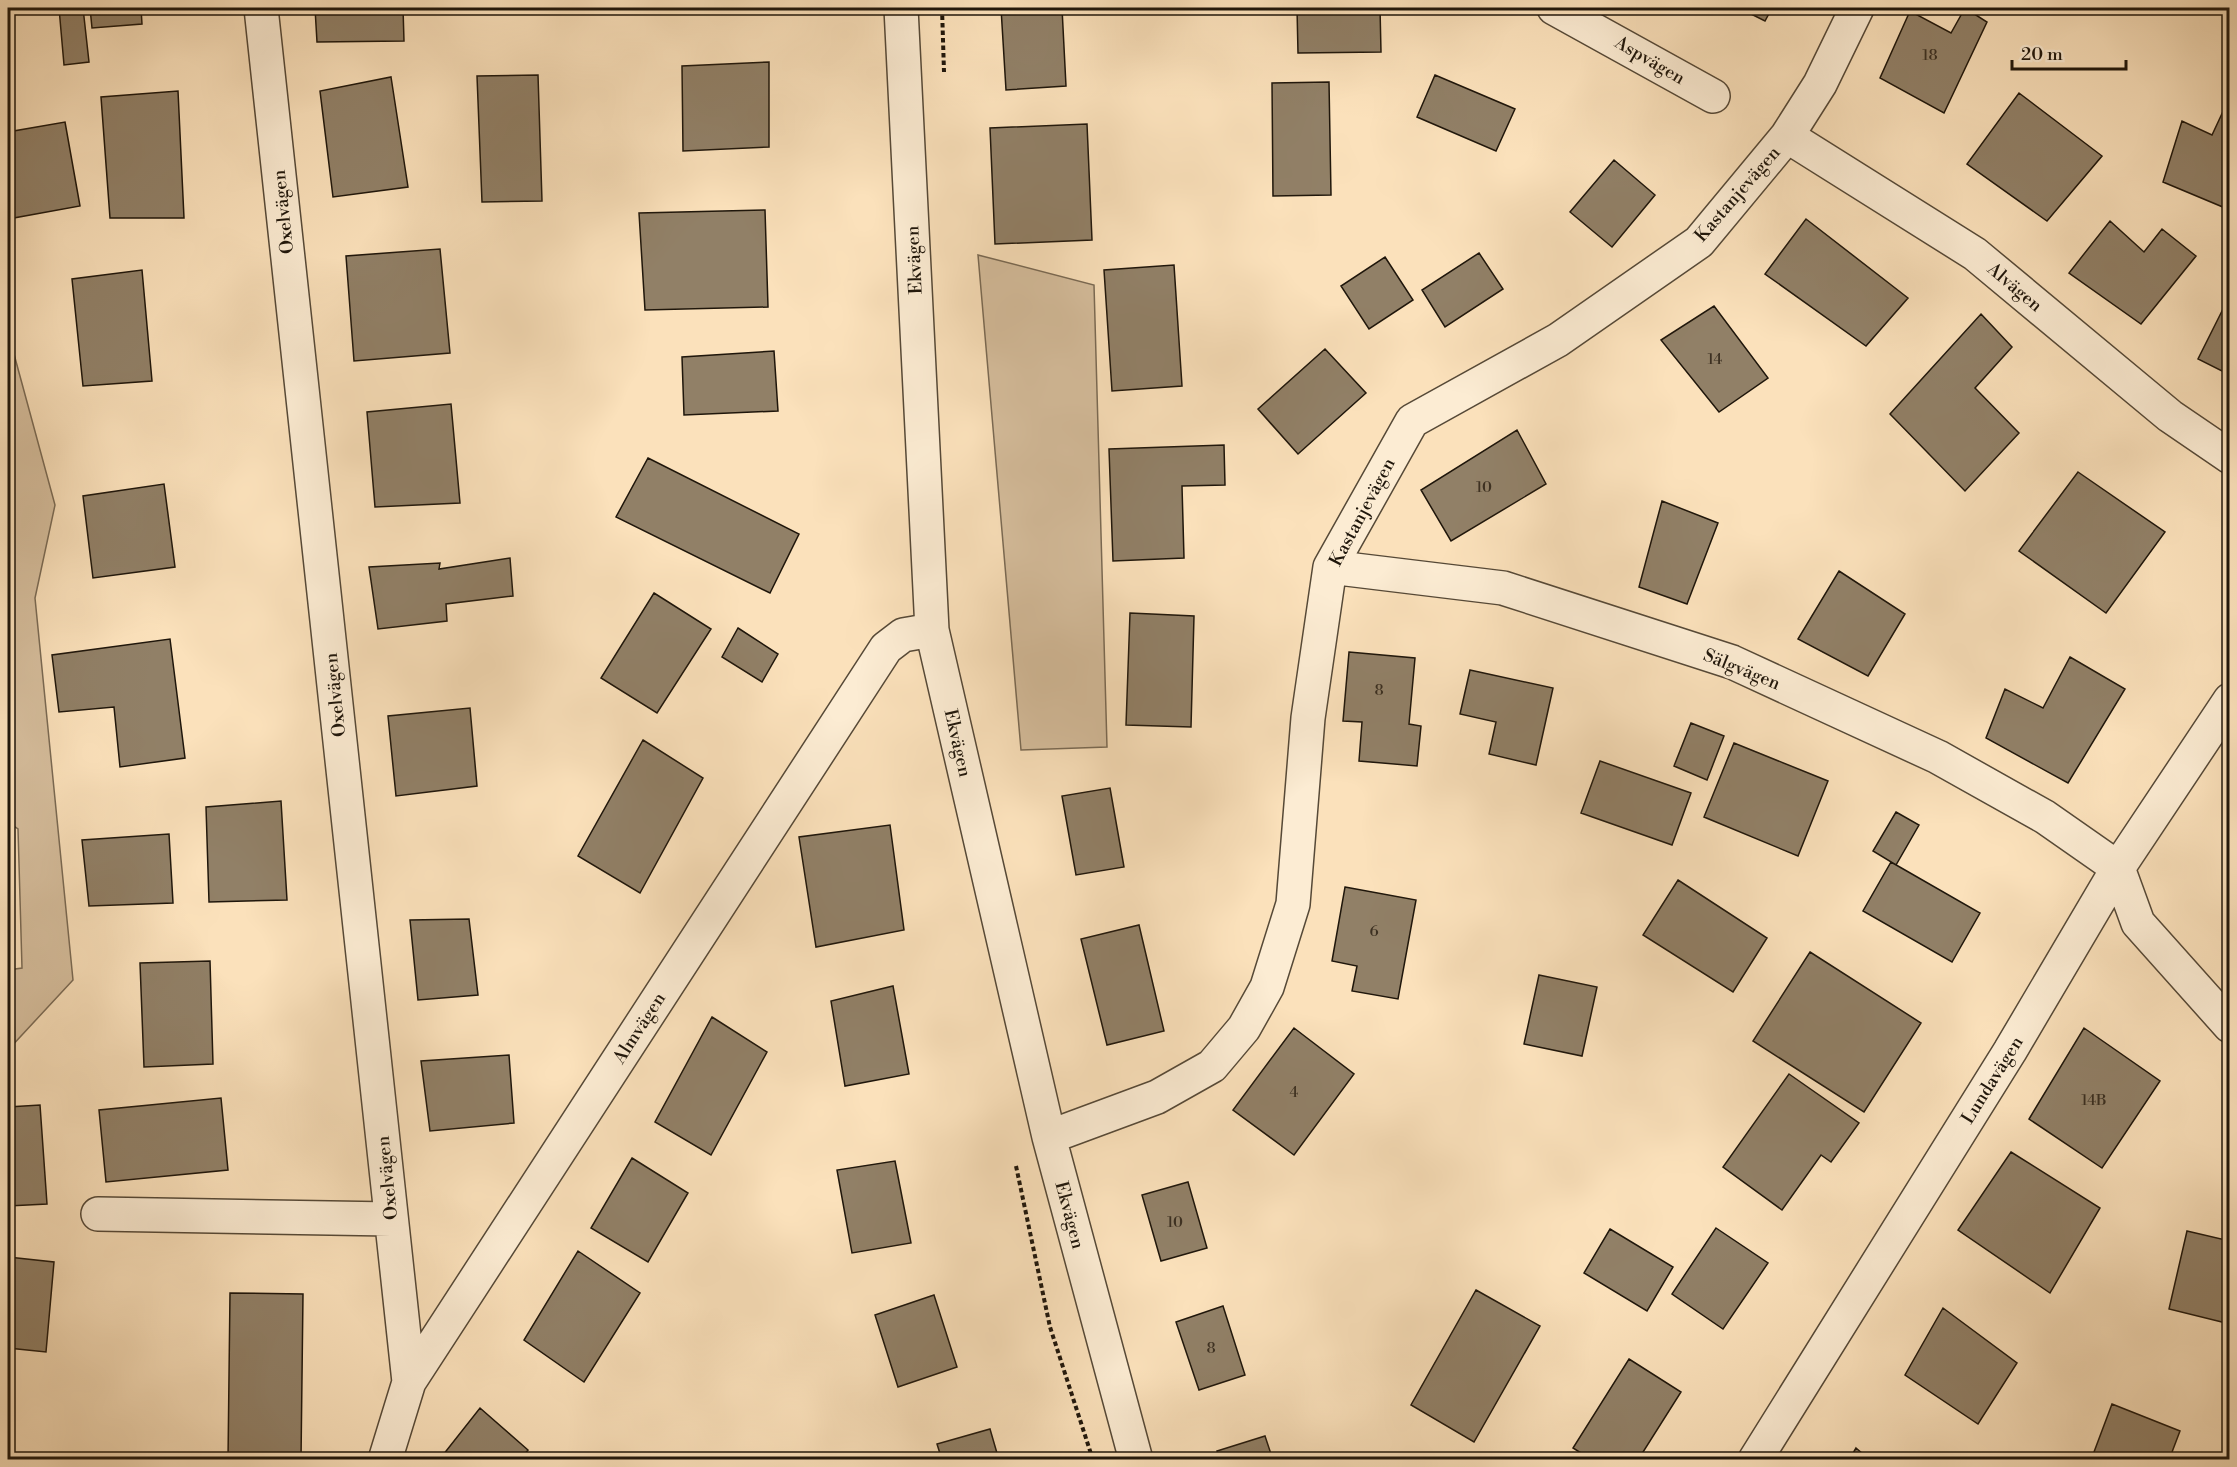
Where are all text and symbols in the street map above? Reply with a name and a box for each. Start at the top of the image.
street label: Aspvägen [1610,31,1689,90]
scale bar [2012,33,2126,71]
text: 20 m [2021,43,2063,66]
house number: 18 [1922,46,1938,65]
street label: Kastanjevägen [1690,142,1785,247]
street label: Oxelvägen [268,169,299,255]
street label: Ekvägen [901,225,928,295]
street label: Alvägen [1982,257,2047,317]
house number: 14 [1708,350,1722,369]
street label: Kastanjevägen [1324,454,1401,570]
house number: 10 [1476,478,1492,497]
street label: Sälgvägen [1700,644,1784,695]
street label: Oxelvägen [320,652,351,738]
house number: 8 [1374,681,1384,700]
street label: Ekvägen [939,707,977,779]
house number: 6 [1369,922,1379,941]
street label: Almvägen [607,988,671,1069]
street label: Lundavägen [1956,1032,2029,1128]
house number: 4 [1290,1083,1299,1102]
house number: 14B [2081,1091,2107,1110]
street label: Oxelvägen [372,1135,403,1221]
street label: Ekvägen [1050,1179,1090,1252]
house number: 10 [1167,1213,1183,1232]
house number: 8 [1206,1339,1216,1358]

